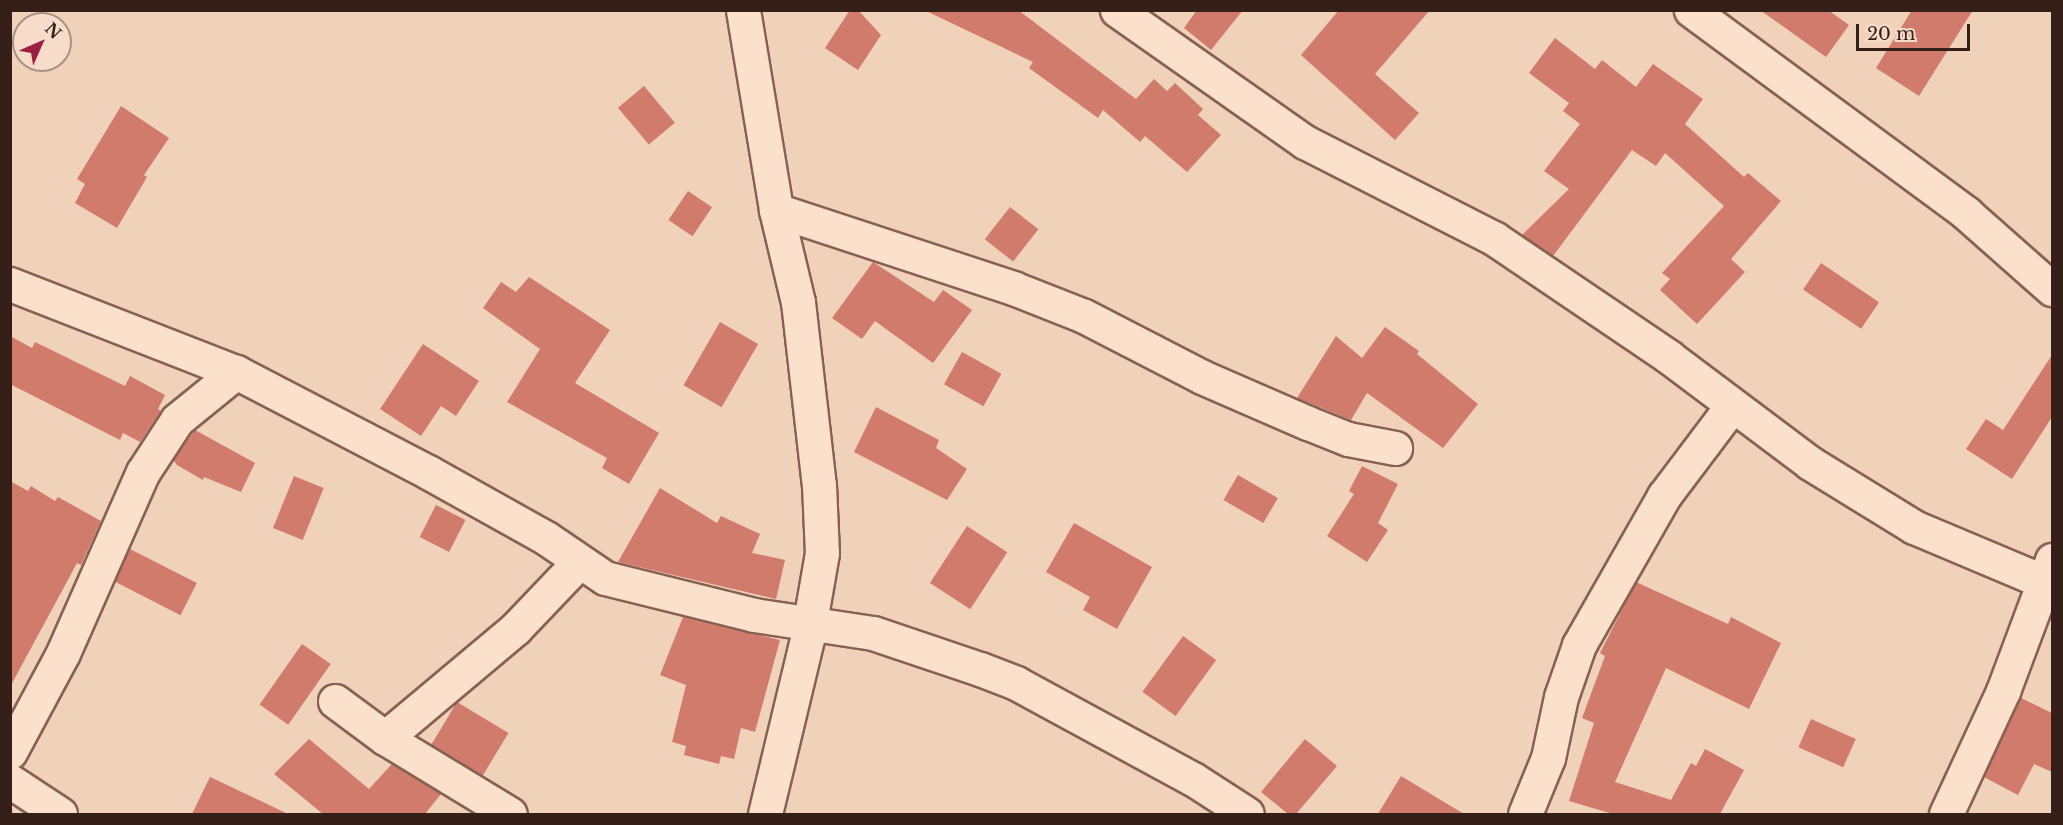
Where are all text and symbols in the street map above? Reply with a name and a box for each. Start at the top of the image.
north arrow [12,12,72,72]
scale bar [1859,12,1973,50]
text: N [41,18,66,43]
text: 20 m [1867,23,1915,45]

